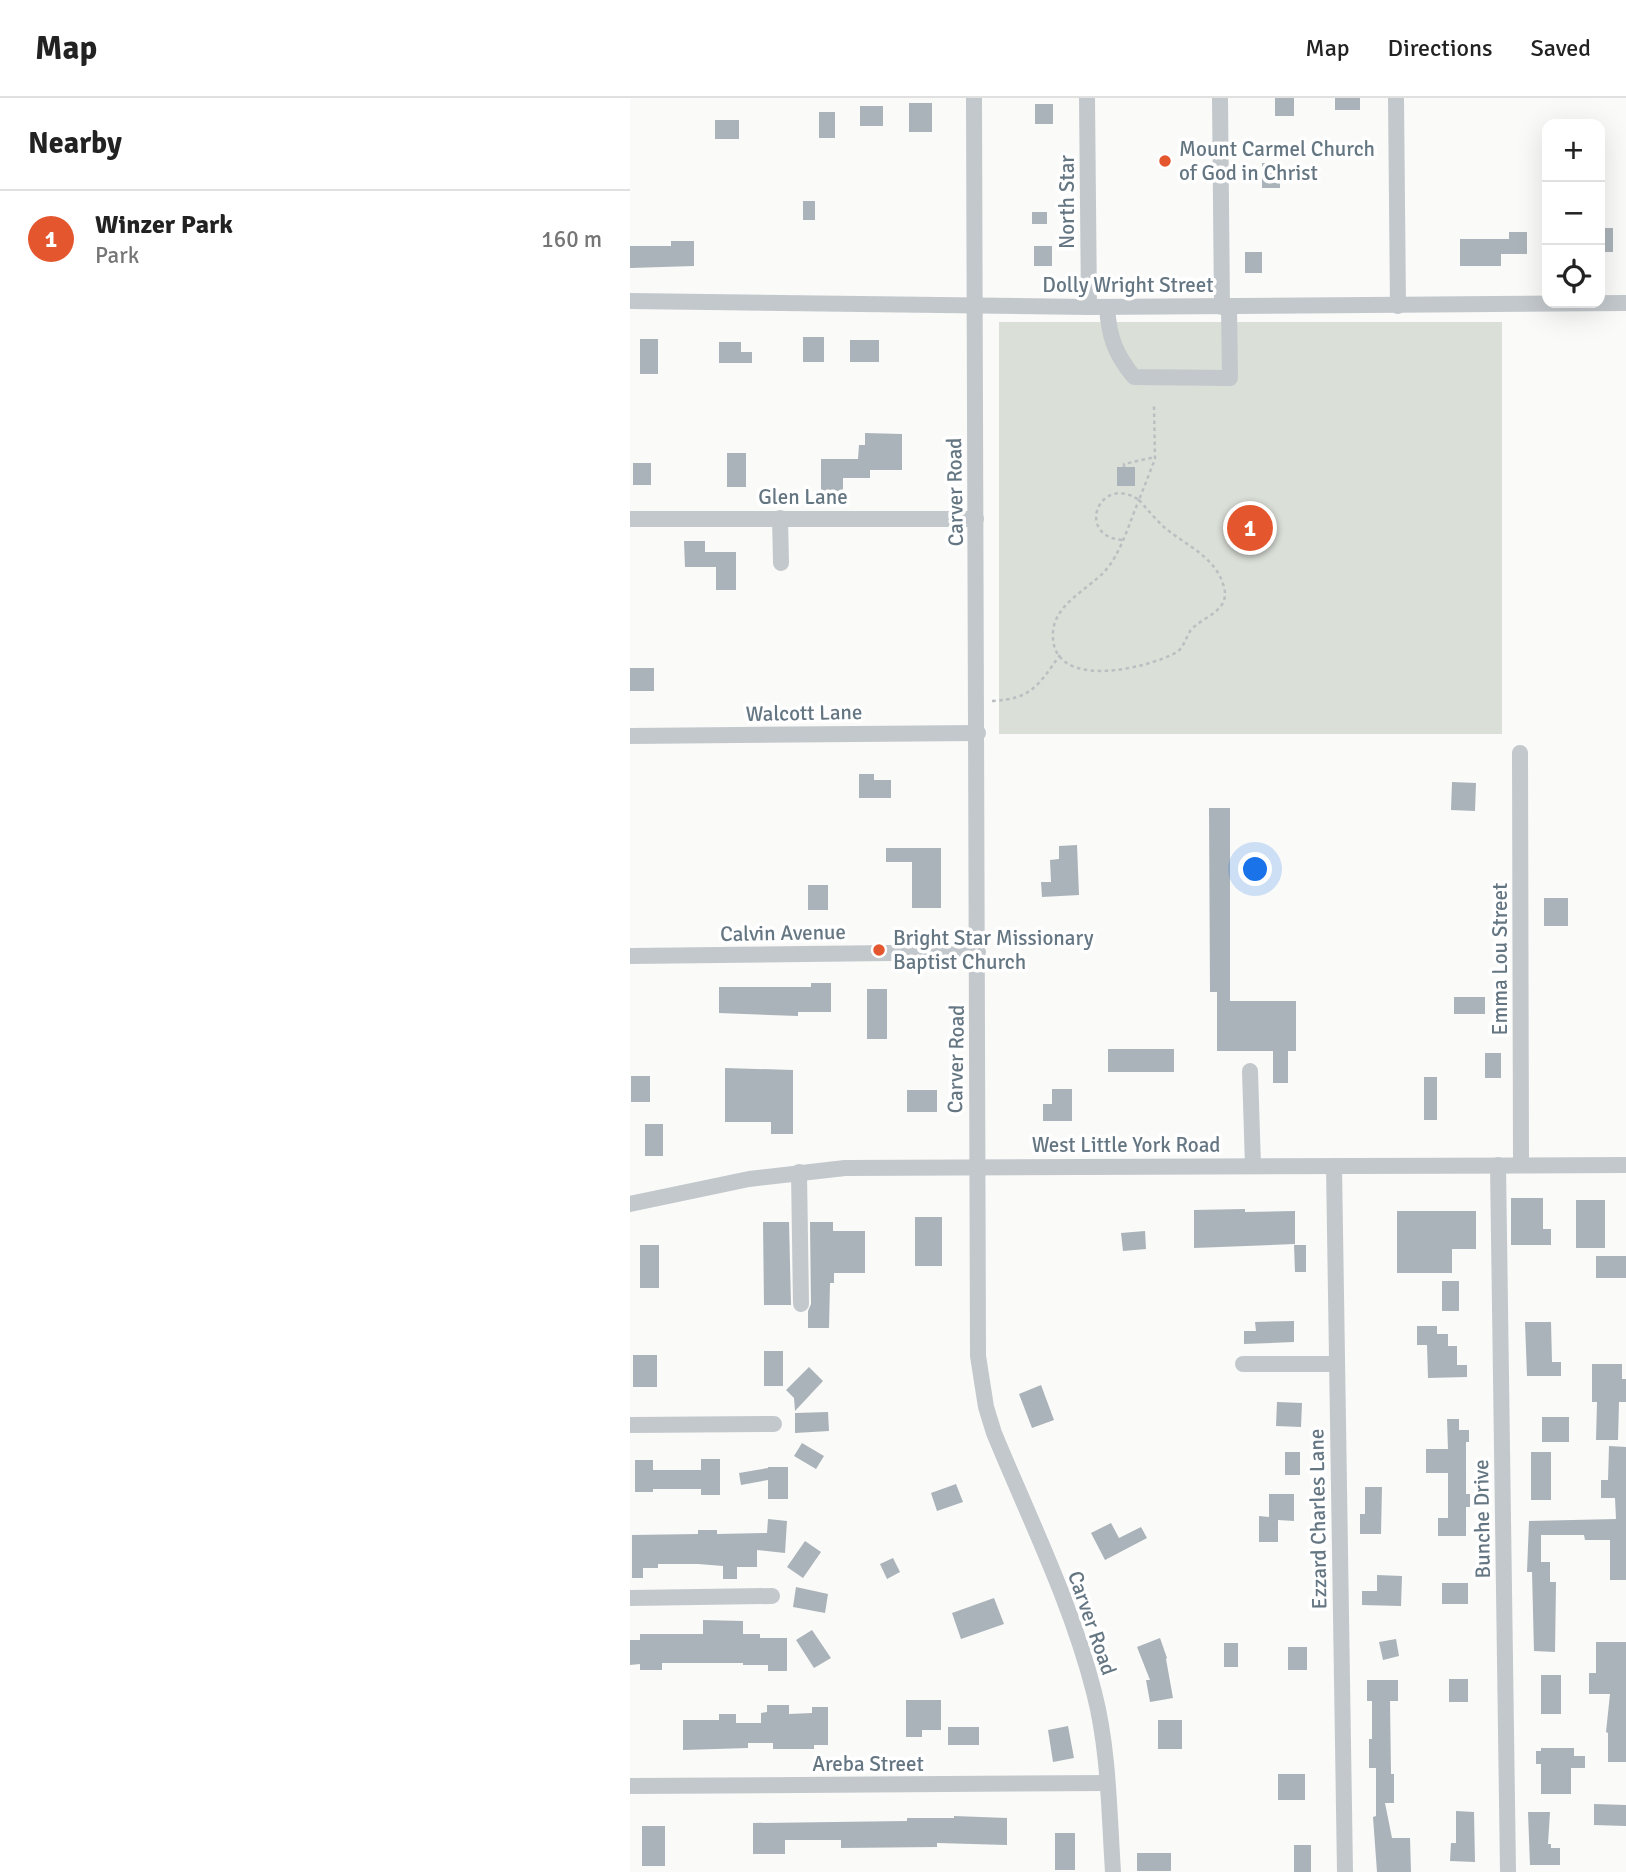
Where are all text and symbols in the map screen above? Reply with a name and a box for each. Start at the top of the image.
text: Map [35,28,97,69]
text: Map [1305,33,1350,63]
text: Directions [1388,33,1493,63]
text: Saved [1531,33,1591,63]
map controls [1542,119,1605,308]
button: + [1542,119,1605,182]
text: Nearby [28,125,122,162]
place label: Mount Carmel Church of God in Christ [1179,136,1375,186]
marker: Mount Carmel Church of God in Christ [1157,153,1173,169]
street label: North Star [1054,155,1080,249]
button: − [1542,182,1605,245]
text: Winzer Park [95,209,233,241]
text: 1 [45,225,57,254]
text: 160 m [541,225,602,254]
text: Park [95,241,139,270]
button: locate [1542,245,1605,308]
street label: Dolly Wright Street [1042,272,1214,298]
street label: Carver Road [941,437,969,547]
street label: Glen Lane [758,484,848,510]
pin: 1 [1227,502,1273,554]
street label: Walcott Lane [745,699,863,727]
your location [1238,852,1272,886]
street label: Emma Lou Street [1487,883,1513,1035]
street label: Calvin Avenue [720,919,846,947]
place label: Bright Star Missionary Baptist Church [893,925,1094,975]
marker: Bright Star Missionary Baptist Church [871,942,887,958]
street label: Carver Road [942,1004,970,1114]
street label: West Little York Road [1032,1132,1220,1158]
street label: Ezzard Charles Lane [1303,1428,1333,1610]
street label: Bunche Drive [1468,1459,1496,1579]
street label: Carver Road [1062,1567,1122,1679]
street label: Areba Street [812,1751,924,1777]

